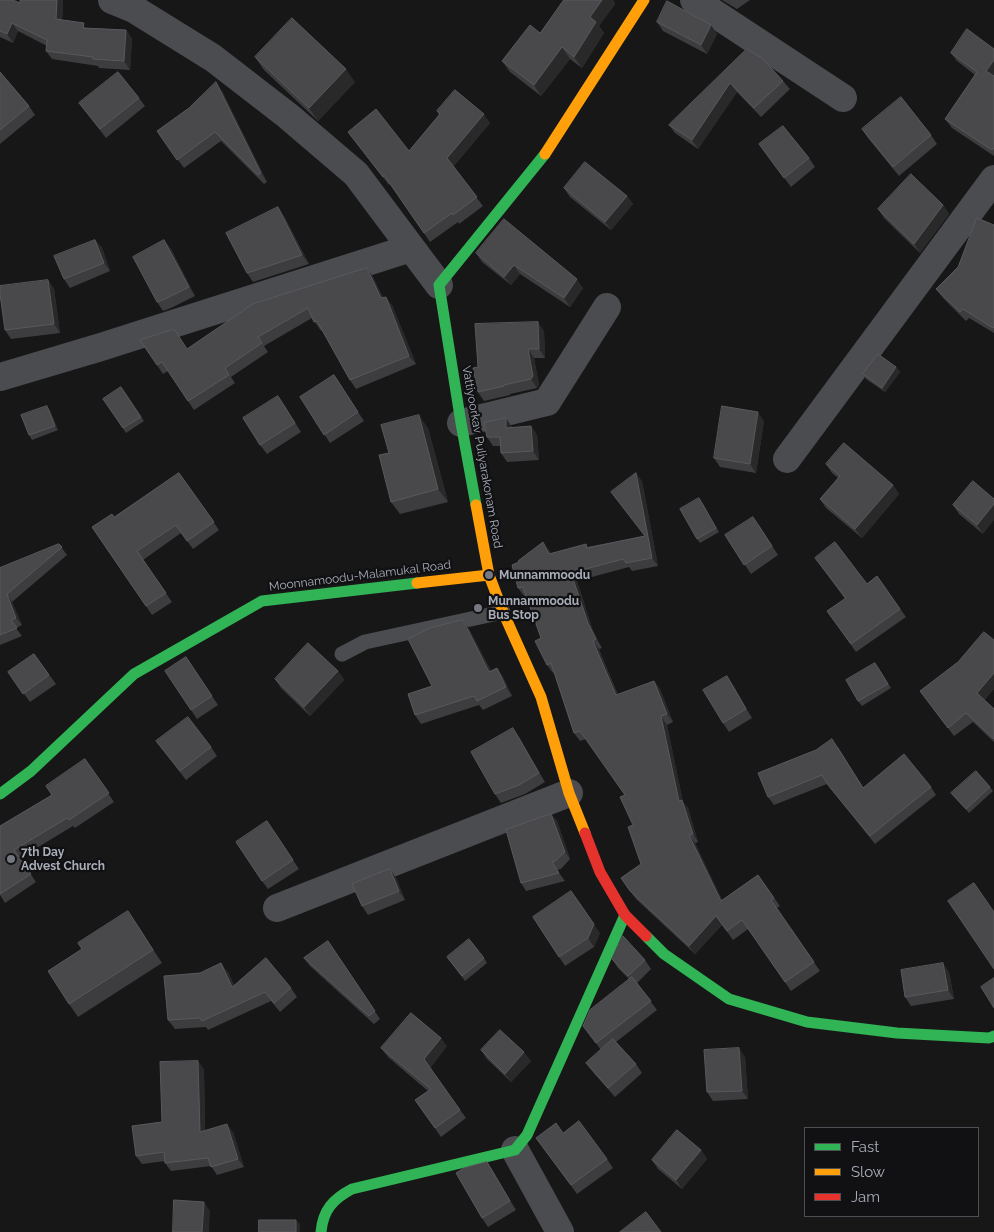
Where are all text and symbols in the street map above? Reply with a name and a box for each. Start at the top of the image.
street label: Vattiyoorkav Puliyarakonam Road [459,365,505,549]
street label: Moonnamoodu-Malamukal Road [268,558,452,594]
place label: Munnammoodu [499,568,590,582]
marker: Munnammoodu [483,569,495,581]
place label: Munnammoodu Bus Stop [488,594,579,622]
marker: Munnammoodu Bus Stop [472,602,484,614]
place label: 7th Day Advest Church [21,845,105,873]
marker: 7th Day Advest Church [5,853,17,865]
legend [804,1127,979,1217]
text: Fast [851,1138,879,1156]
text: Slow [851,1163,885,1181]
text: Jam [851,1188,880,1206]

